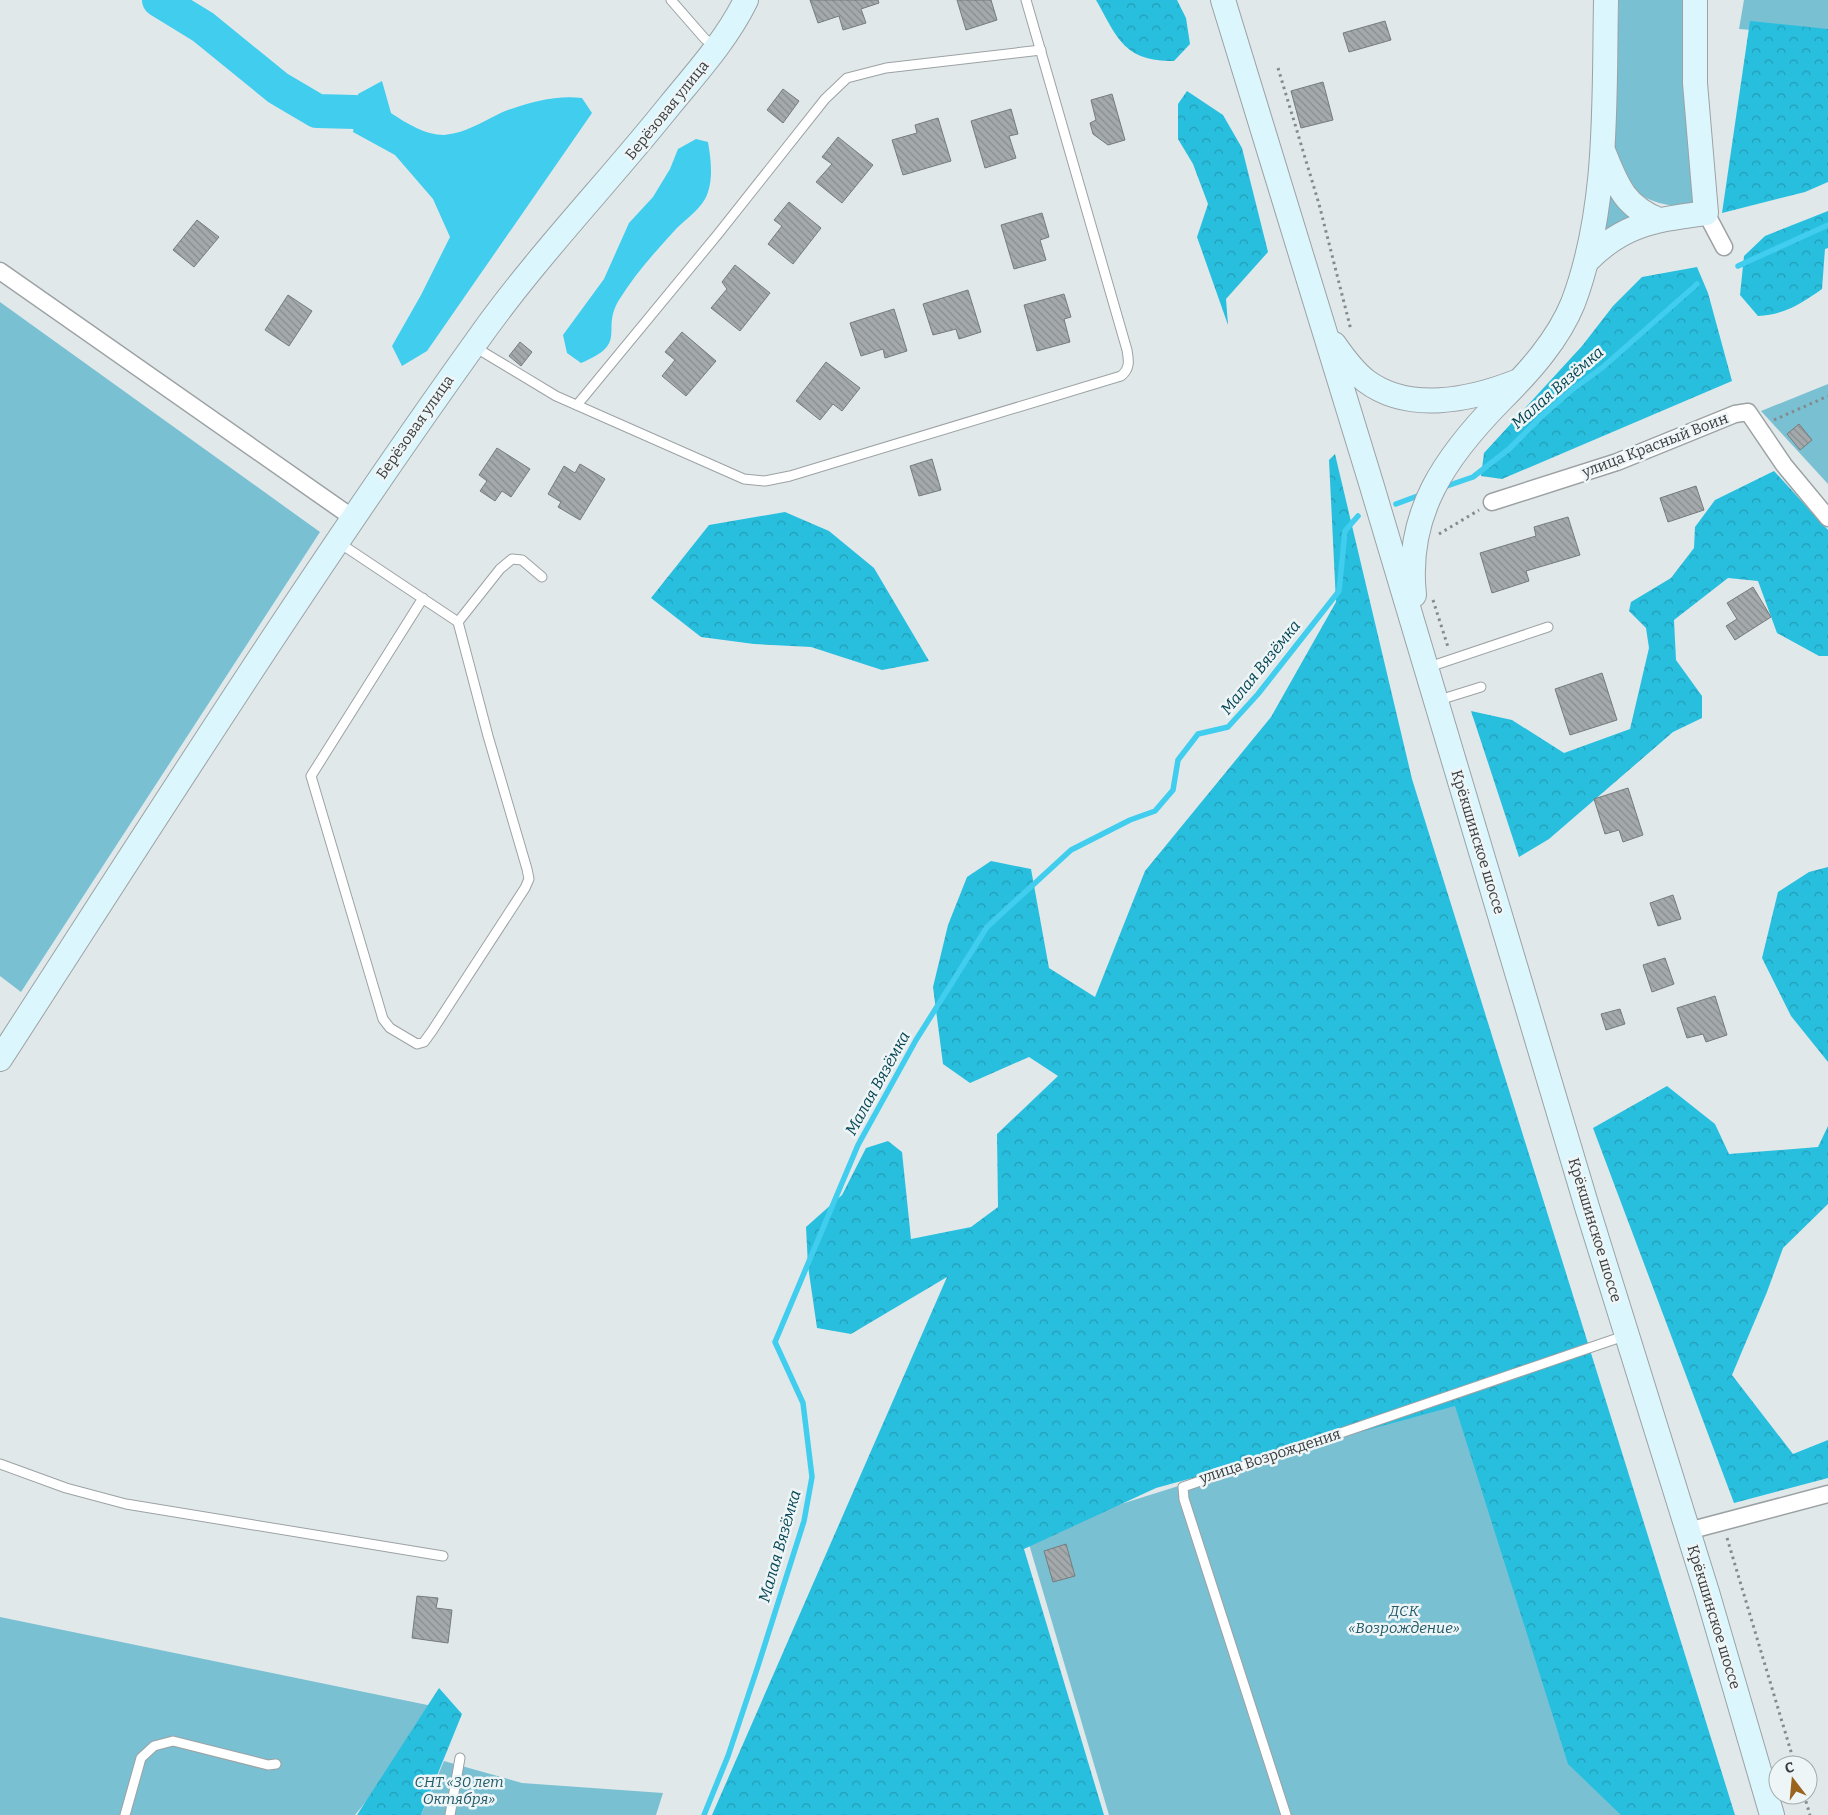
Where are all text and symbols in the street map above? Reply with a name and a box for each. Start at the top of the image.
street label: Берёзовая улица [621,57,713,163]
water label: Малая Вязёмка [1507,342,1607,433]
street label: Берёзовая улица [372,372,458,482]
street label: улица Красный Воин [1578,409,1731,482]
water label: Малая Вязёмка [1217,616,1304,718]
street label: Крёкшинское шоссе [1447,768,1509,916]
water label: Малая Вязёмка [841,1028,914,1139]
street label: Крёкшинское шоссе [1564,1156,1626,1304]
street label: улица Возрождения [1196,1425,1343,1488]
water label: Малая Вязёмка [754,1488,805,1604]
street label: Крёкшинское шоссе [1683,1543,1745,1691]
park label: ДСК «Возрождение» [1348,1602,1460,1637]
north arrow [1768,1755,1818,1805]
text: С [1783,1759,1796,1777]
park label: СНТ «30 лет Октября» [414,1773,504,1808]

